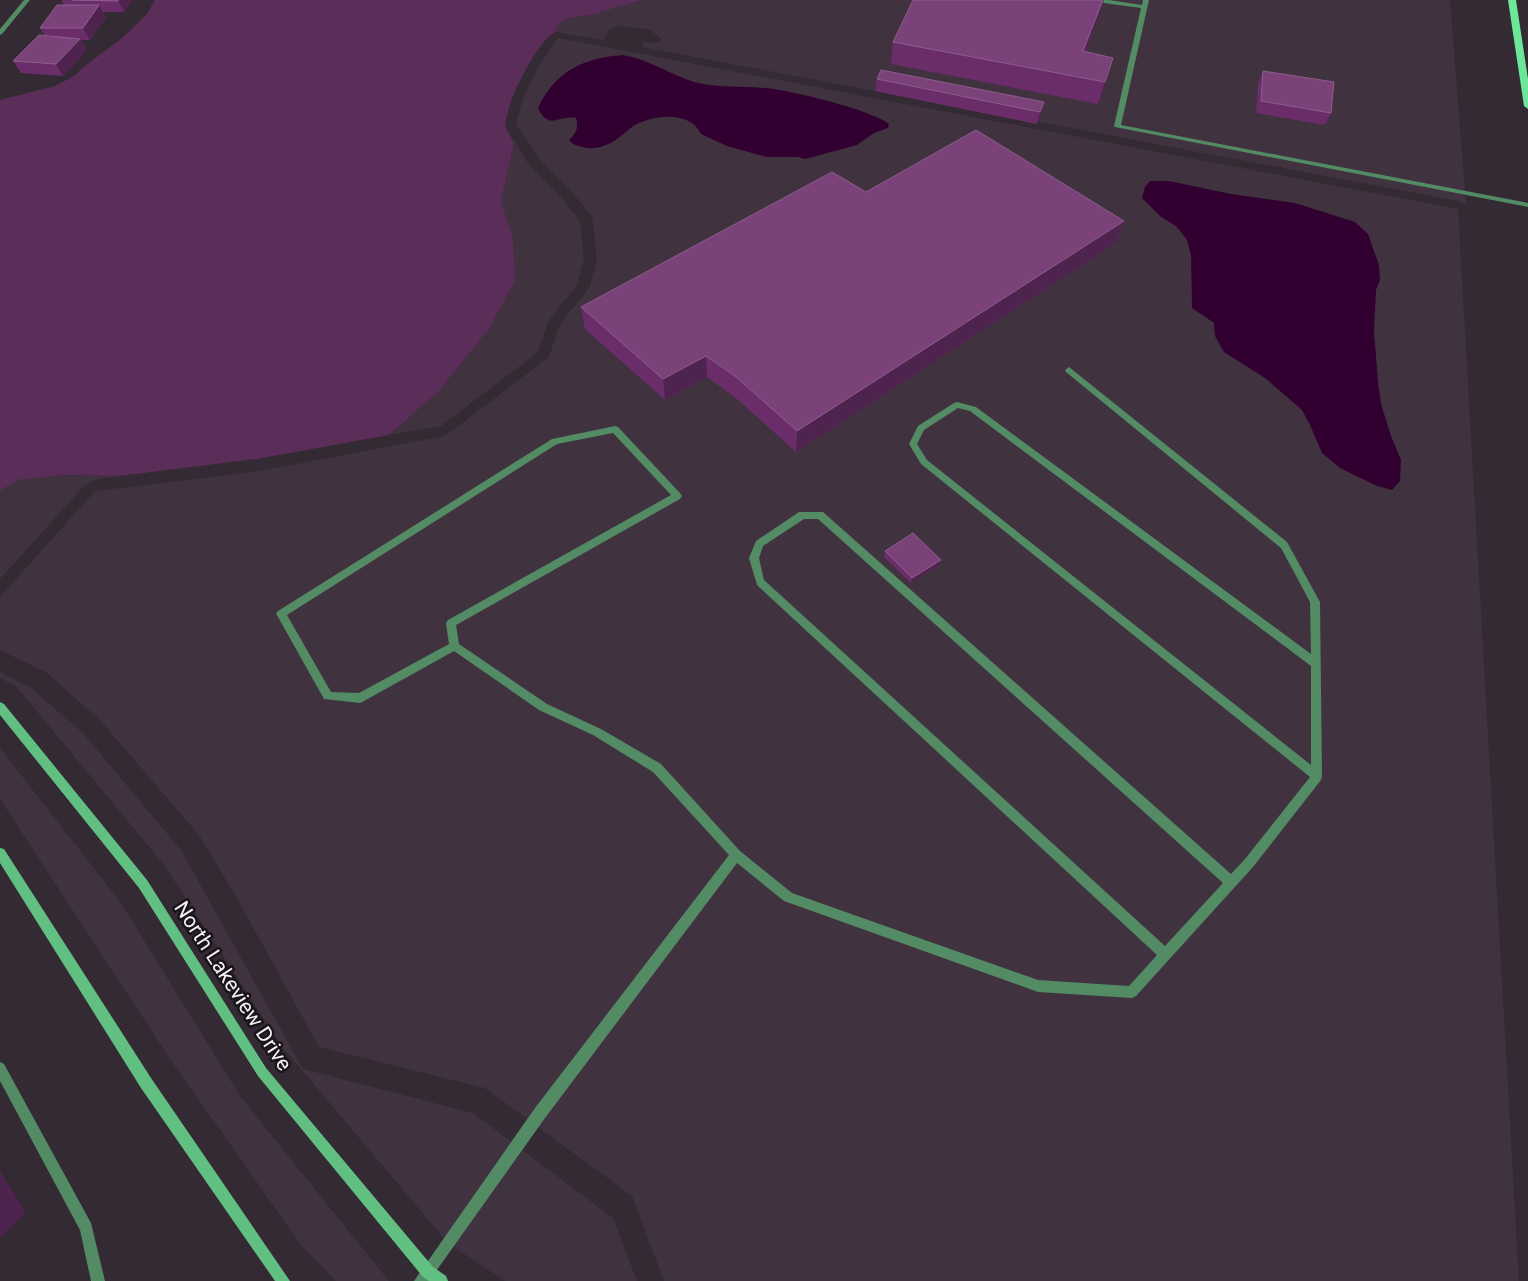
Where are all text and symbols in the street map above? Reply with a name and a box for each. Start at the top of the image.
street label: North Lakeview Drive [169,897,297,1075]

